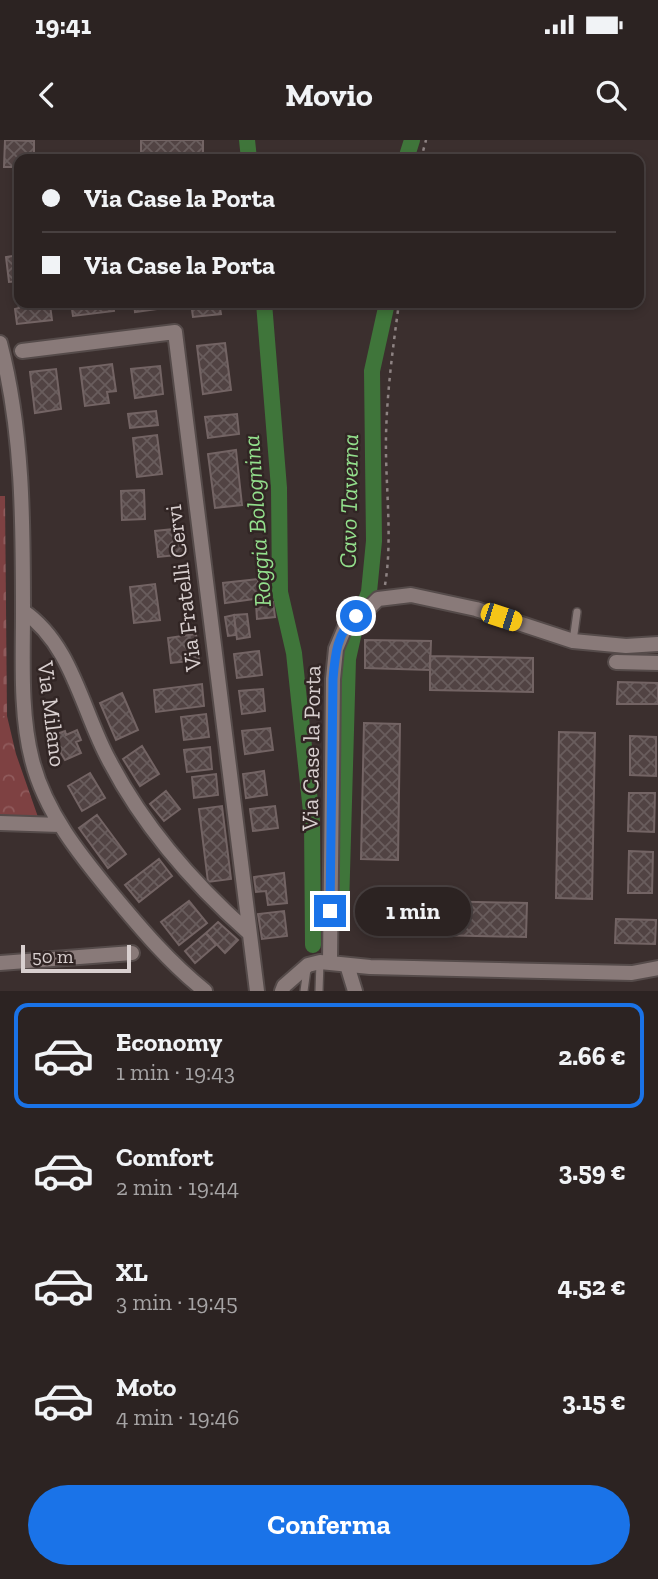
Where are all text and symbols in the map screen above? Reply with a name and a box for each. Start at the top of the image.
text: 19:41 [35,9,91,41]
icon: back [28,76,66,114]
text: Movio [285,76,373,114]
icon: search [592,76,630,114]
text: Via Case la Porta [84,182,275,214]
text: Via Case la Porta [84,249,275,281]
water label: Cavo Taverna [333,433,364,569]
water label: Roggia Bolognina [236,434,277,608]
street label: Via Fratelli Cervi [159,503,207,674]
route start [340,600,372,632]
car [478,601,525,633]
street label: Via Milano [32,659,72,768]
street label: Via Case la Porta [296,665,326,832]
callout: 1 min [354,886,470,936]
route end [314,895,346,927]
text: 1 min [386,897,440,925]
scale bar [21,942,131,974]
text: 50 m [32,945,73,968]
icon: car [32,1024,95,1087]
text: Economy [116,1026,222,1058]
text: 2.66 € [558,1040,626,1072]
text: 1 min · 19:43 [116,1058,235,1086]
icon: car [32,1139,95,1202]
text: Comfort [116,1141,213,1173]
text: 3.59 € [558,1155,626,1187]
text: 2 min · 19:44 [116,1173,239,1201]
icon: car [32,1254,95,1317]
text: XL [116,1256,148,1288]
text: 4.52 € [557,1270,626,1302]
text: 3 min · 19:45 [116,1288,238,1316]
icon: car [32,1369,95,1432]
text: Moto [116,1371,176,1403]
text: 3.15 € [562,1385,626,1417]
text: 4 min · 19:46 [116,1403,239,1431]
button: Conferma [28,1485,630,1565]

